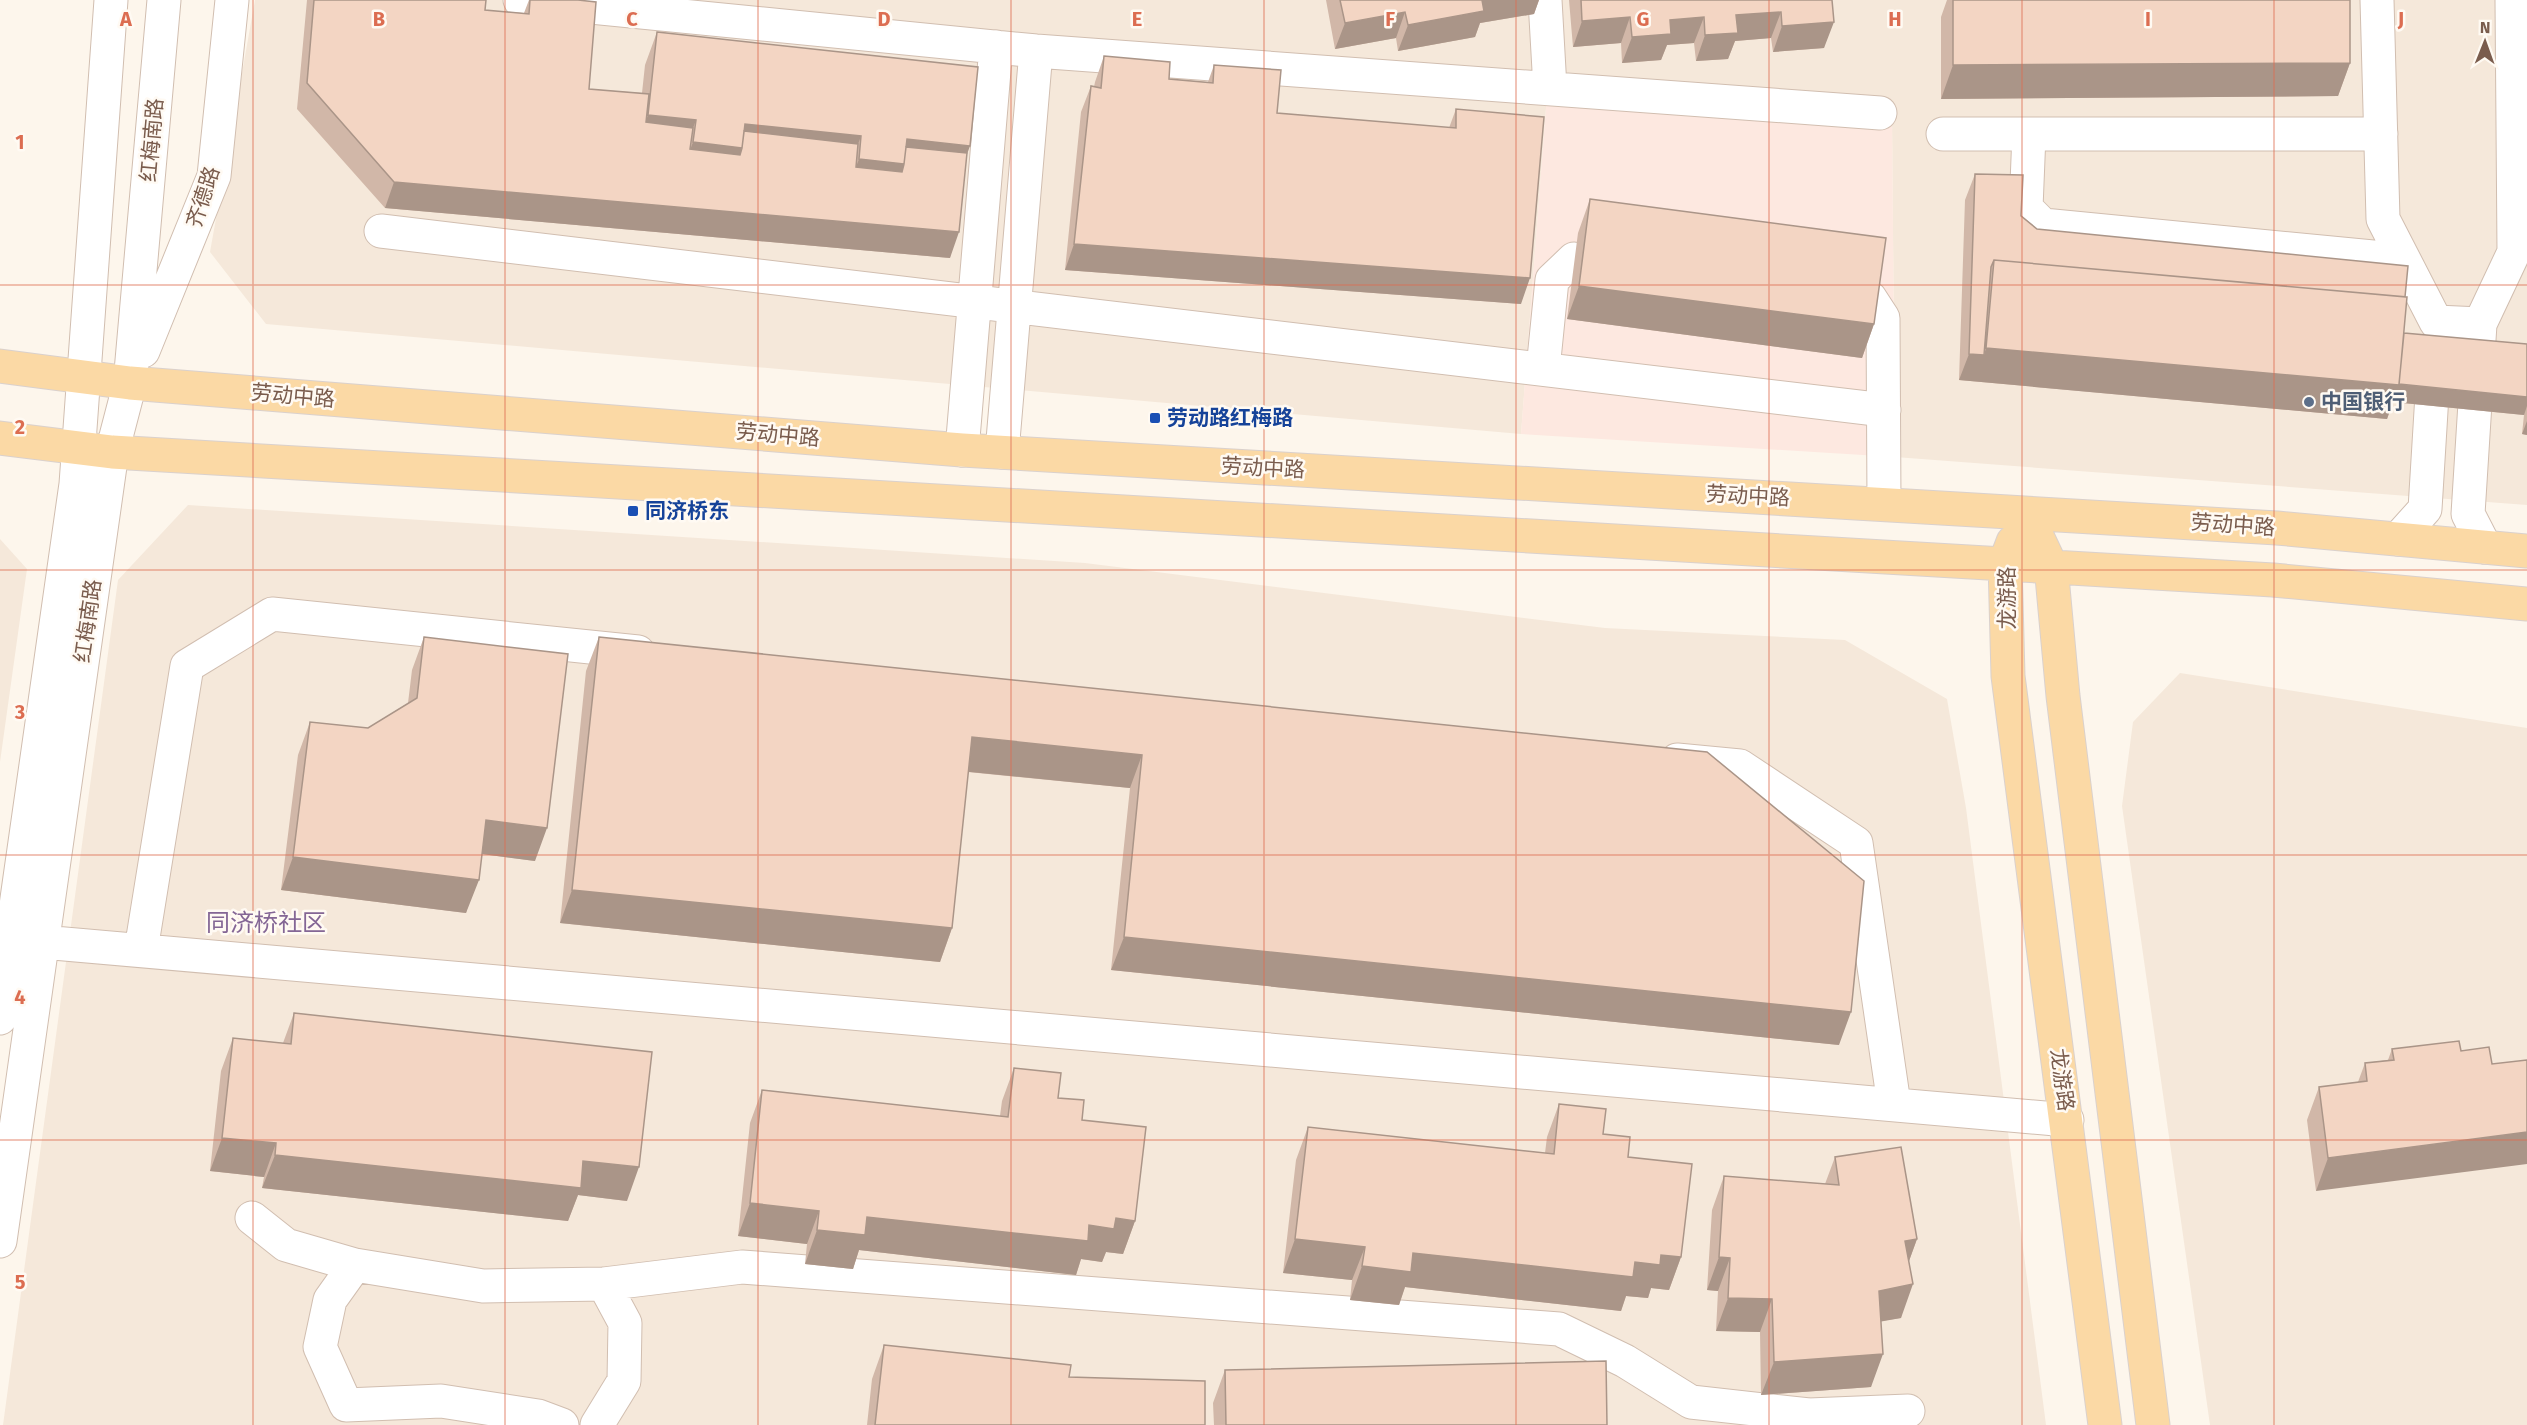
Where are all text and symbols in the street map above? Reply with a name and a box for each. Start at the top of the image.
text: A [119,7,133,31]
text: B [373,7,385,31]
text: C [626,7,638,31]
text: D [877,7,891,31]
text: E [1132,7,1142,31]
text: F [1385,7,1395,31]
text: G [1637,7,1649,31]
text: H [1888,7,1902,31]
text: I [2145,7,2151,31]
text: J [2397,7,2404,31]
north arrow [2455,12,2515,72]
text: N [2480,18,2491,37]
street label: 红梅南路 [135,97,169,183]
text: 1 [15,130,25,154]
street label: 齐德路 [181,163,225,231]
street label: 劳动中路 [250,379,336,413]
place label: 中国银行 [2321,389,2405,415]
marker: 中国银行 [2302,395,2316,409]
place label: 劳动路红梅路 [1167,405,1293,431]
marker: 劳动路红梅路 [1148,411,1162,425]
text: 2 [15,415,25,439]
street label: 劳动中路 [735,418,821,452]
street label: 劳动中路 [1220,453,1306,483]
street label: 劳动中路 [1705,481,1791,511]
place label: 同济桥东 [645,498,729,524]
marker: 同济桥东 [626,504,640,518]
street label: 劳动中路 [2190,509,2276,541]
street label: 龙游路 [1994,567,2020,630]
street label: 红梅南路 [69,578,107,664]
text: 3 [14,700,25,724]
district label: 同济桥社区 [206,909,326,937]
text: 4 [14,985,26,1009]
street label: 龙游路 [2045,1047,2079,1113]
text: 5 [15,1270,26,1294]

